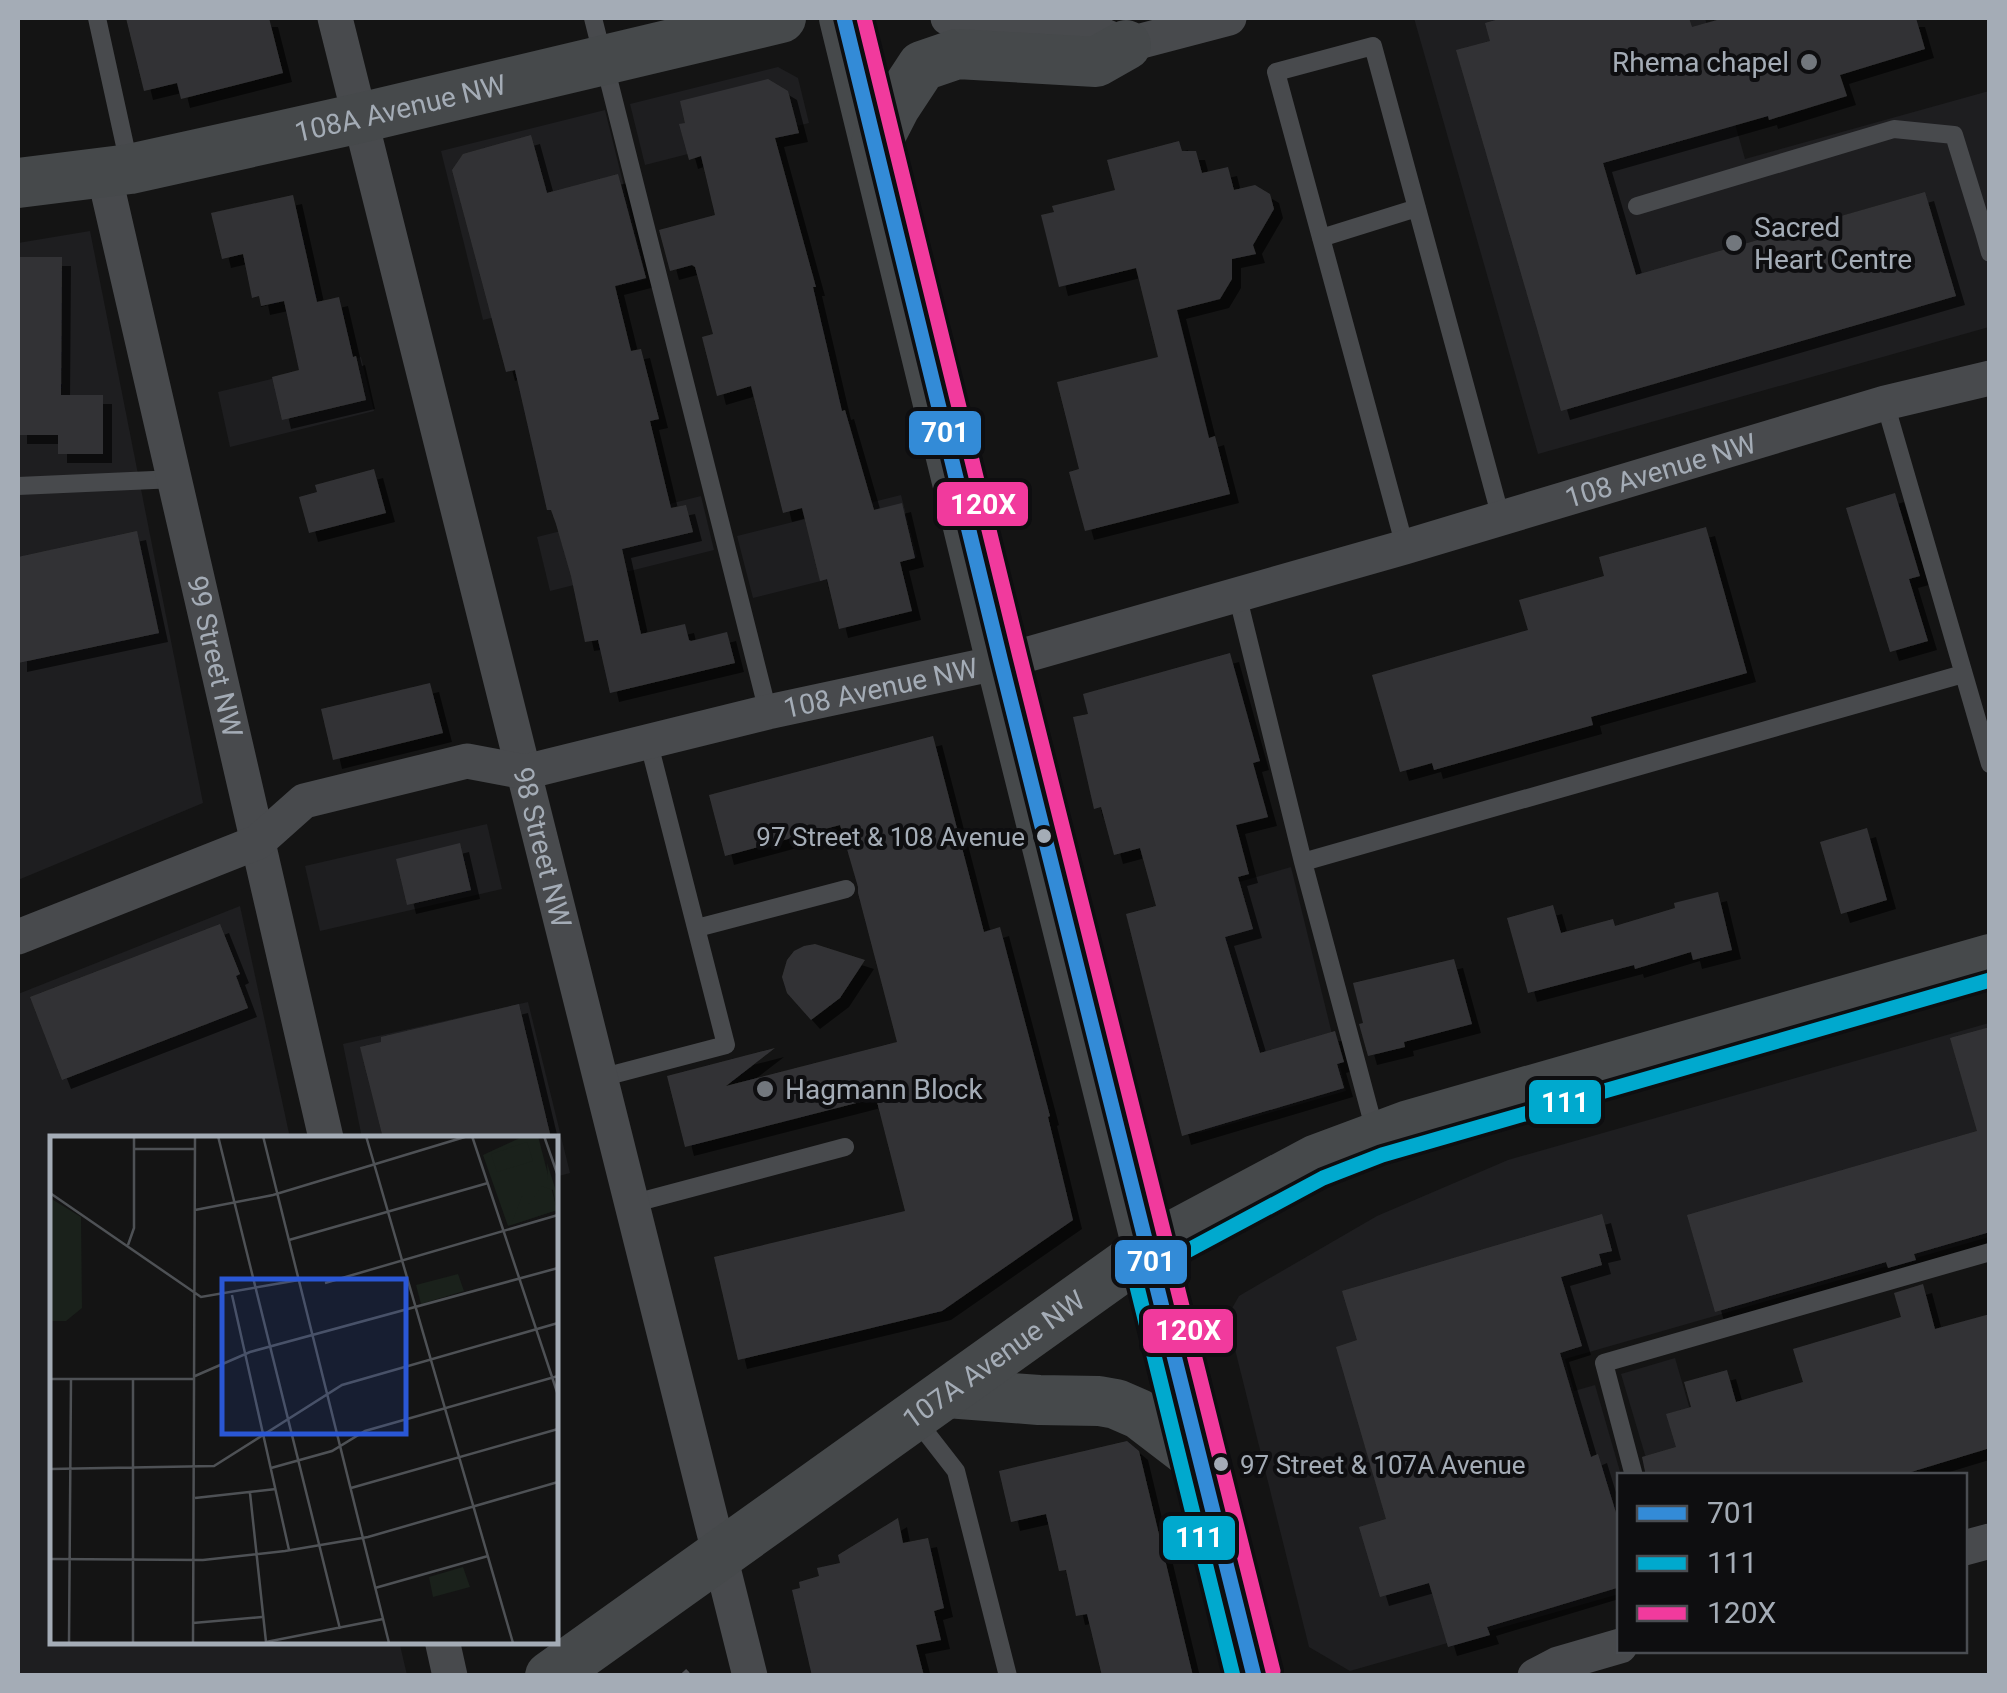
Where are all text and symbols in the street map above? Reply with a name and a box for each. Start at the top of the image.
place label: Rhema chapel [1612,46,1789,79]
marker: Rhema chapel [1798,51,1820,73]
street label: 108A Avenue NW [292,68,510,149]
place label: Sacred Heart Centre [1754,211,1912,276]
marker: Sacred Heart Centre [1723,232,1745,254]
line badge: 701 [907,409,983,457]
text: 701 [921,416,969,449]
street label: 108 Avenue NW [1561,427,1760,515]
line badge: 120X [935,480,1030,528]
text: 120X [950,488,1016,521]
street label: 99 Street NW [180,573,249,740]
street label: 108 Avenue NW [781,651,981,725]
street label: 98 Street NW [506,764,578,931]
place label: 97 Street & 108 Avenue [756,822,1025,852]
marker: 97 Street & 108 Avenue [1034,826,1054,846]
place label: Hagmann Block [785,1073,983,1106]
marker: Hagmann Block [754,1078,776,1100]
line badge: 111 [1527,1078,1603,1126]
text: 111 [1541,1086,1589,1119]
inset map [50,1136,558,1643]
line badge: 701 [1113,1238,1189,1286]
text: 701 [1127,1245,1175,1278]
street label: 107A Avenue NW [896,1283,1091,1436]
line badge: 120X [1141,1307,1235,1355]
text: 120X [1155,1314,1221,1347]
place label: 97 Street & 107A Avenue [1240,1450,1526,1480]
marker: 97 Street & 107A Avenue [1211,1454,1231,1474]
legend [1617,1473,1967,1653]
text: 701 [1707,1495,1758,1530]
line badge: 111 [1161,1514,1237,1562]
text: 111 [1175,1521,1223,1554]
text: 111 [1707,1545,1758,1580]
text: 120X [1707,1595,1777,1630]

